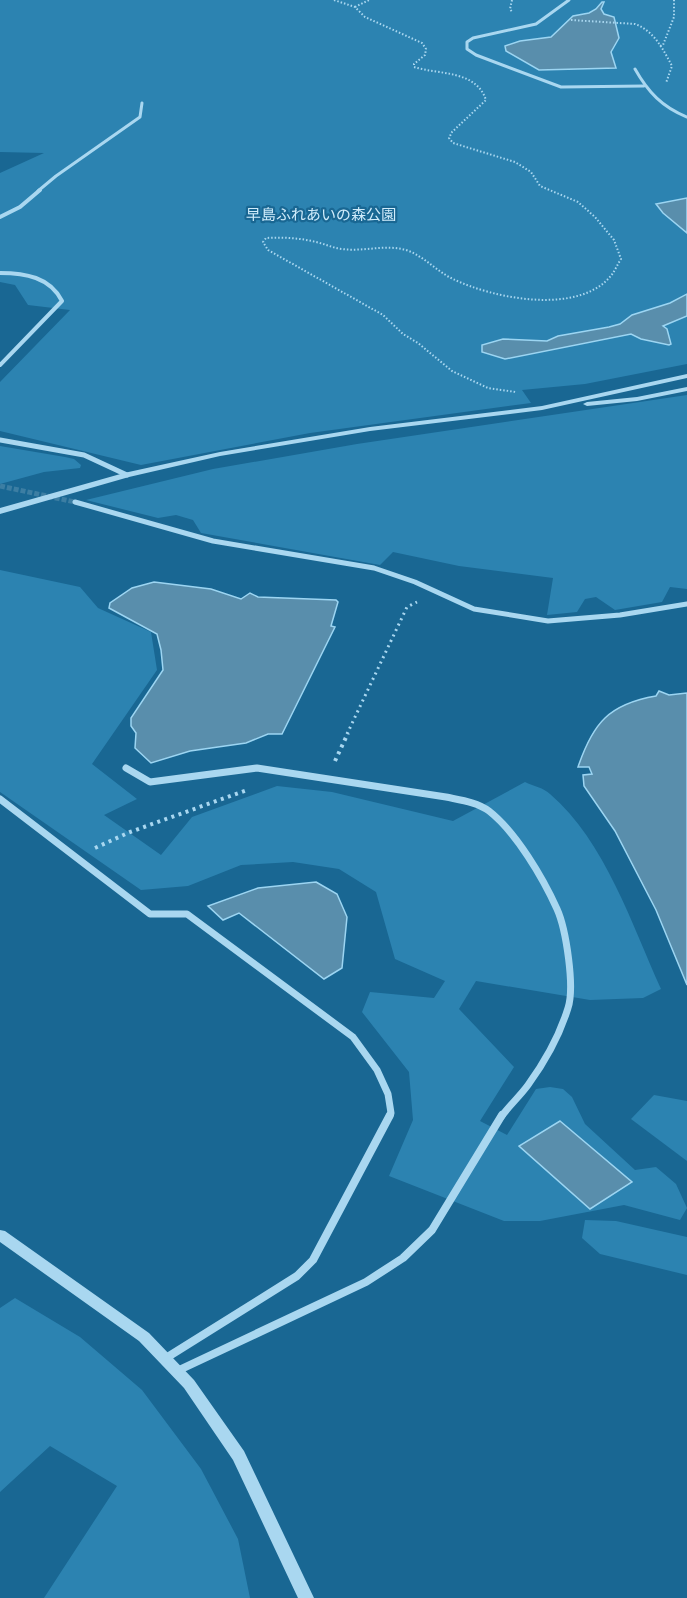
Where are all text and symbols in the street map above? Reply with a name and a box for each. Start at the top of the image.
park label: 早島ふれあいの森公園 [246,206,396,224]

